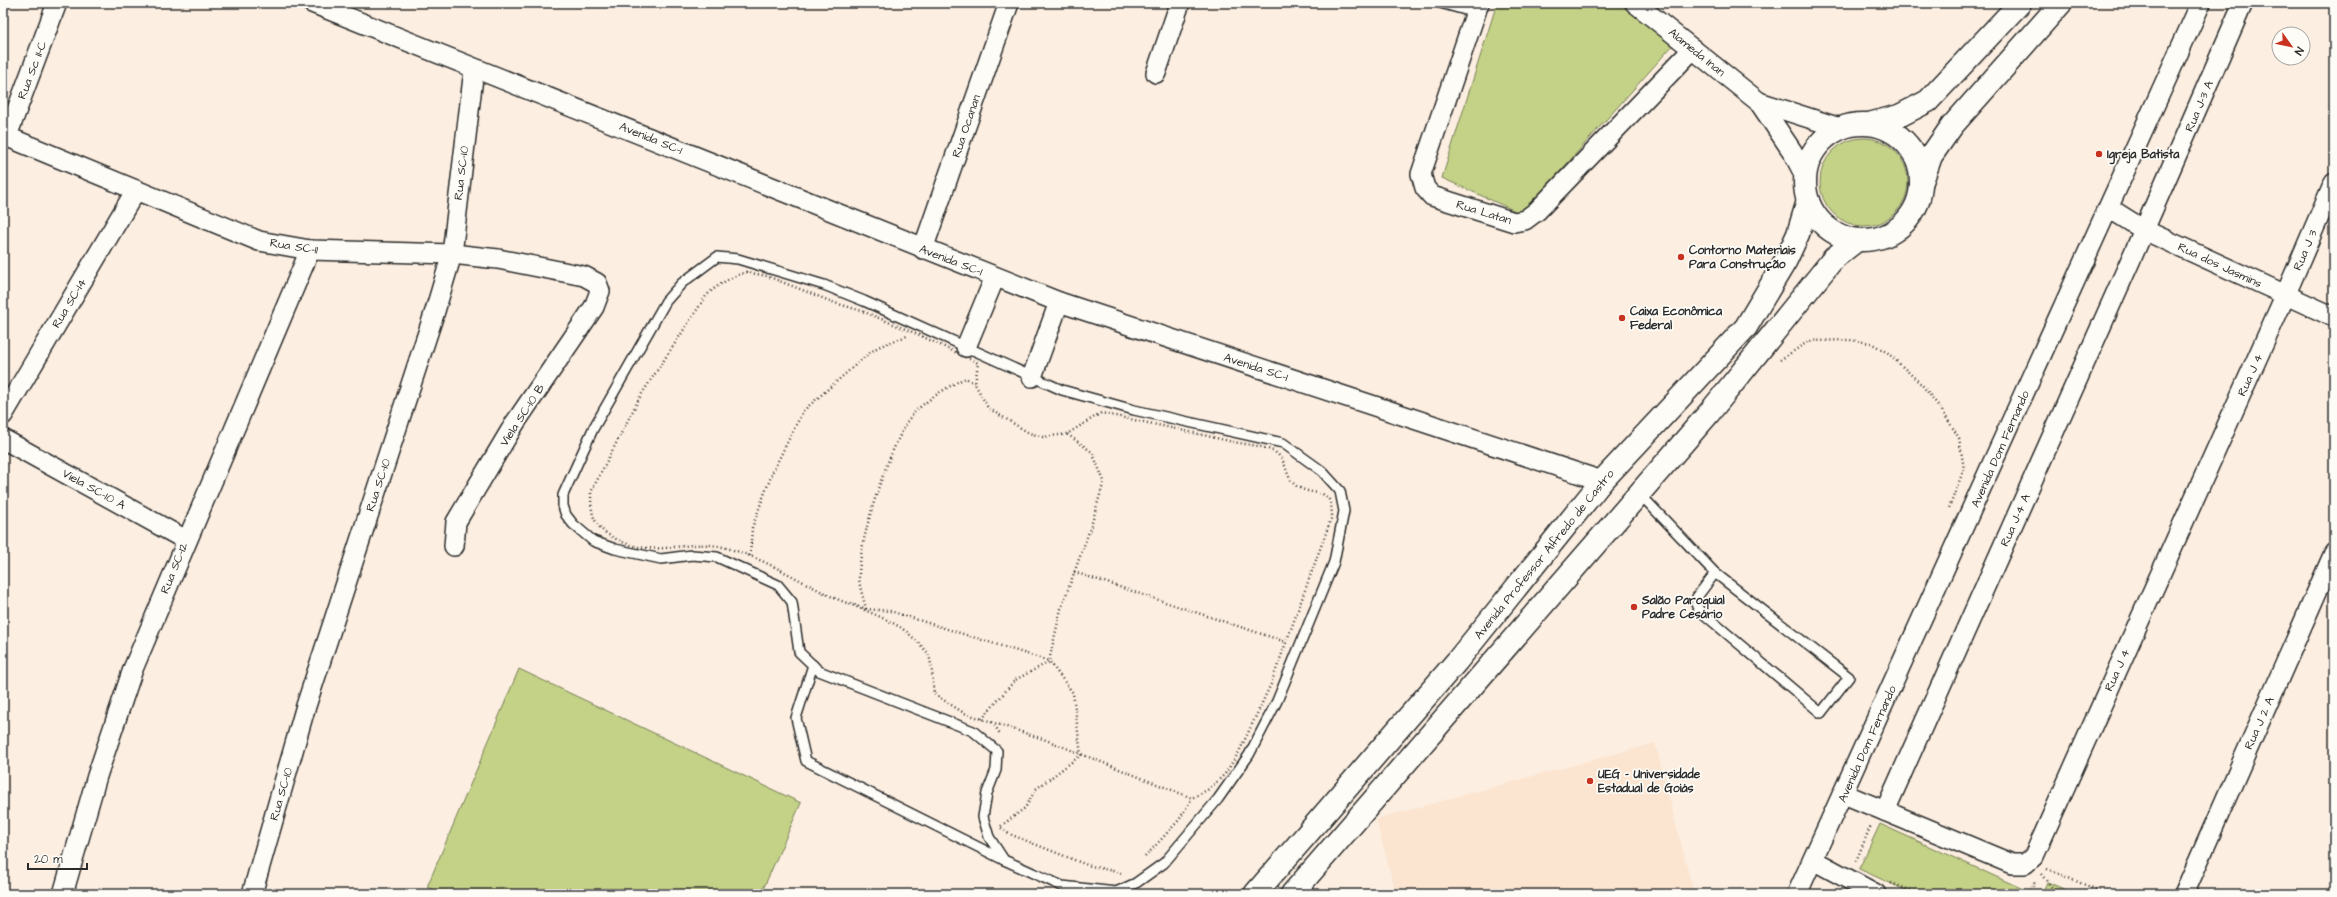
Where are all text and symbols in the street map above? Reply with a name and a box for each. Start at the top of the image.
street label: Alameda Inan [1665,24,1729,81]
north arrow [2271,26,2311,66]
street label: Rua Sc 11-C [14,38,52,102]
text: N [2291,44,2307,58]
street label: Rua J-3 A [2181,78,2218,134]
street label: Rua Ocanan [948,92,985,160]
street label: Avenida SC-1 [617,118,685,159]
street label: Rua SC-10 [450,145,473,201]
place label: Igreja Batista [2107,146,2180,165]
marker: Igreja Batista [2094,149,2104,159]
street label: Rua Latan [1454,196,1514,229]
street label: Rua J 3 [2289,227,2322,273]
street label: Rua SC-11 [269,234,320,259]
street label: Rua dos Jasmins [2175,239,2265,292]
street label: Avenida SC-1 [917,241,985,281]
place label: Contorno Materiais Para Construção [1689,242,1796,273]
marker: Contorno Materiais Para Construção [1676,252,1686,262]
street label: Rua SC-14 [48,275,91,331]
place label: Caixa Econômica Federal [1630,303,1723,334]
marker: Caixa Econômica Federal [1617,313,1627,323]
street label: Avenida SC-1 [1221,349,1291,386]
street label: Rua J 4 [2234,351,2267,399]
street label: Viela SC-10 B [496,380,549,450]
street label: Avenida Dom Fernando [1967,388,2034,510]
street label: Rua SC-10 [362,456,395,514]
street label: Viela SC-10 A [59,465,129,514]
street label: Avenida Professor Alfredo de Castro [1470,466,1618,643]
street label: Rua J-4 A [1996,491,2035,549]
street label: Rua SC-12 [156,540,192,596]
place label: Salão Paroquial Padre Cesário [1641,592,1725,623]
marker: Salão Paroquial Padre Cesário [1629,602,1639,612]
street label: Rua J 4 [2101,646,2134,694]
street label: Avenida Dom Fernando [1834,683,1901,805]
street label: Rua J 2 A [2240,694,2279,752]
street label: Rua SC-10 [266,765,297,823]
place label: UEG - Universidade Estadual de Goiás [1597,766,1701,797]
marker: UEG - Universidade Estadual de Goiás [1585,776,1595,786]
scale bar [28,845,87,871]
text: 20 m [34,851,63,868]

